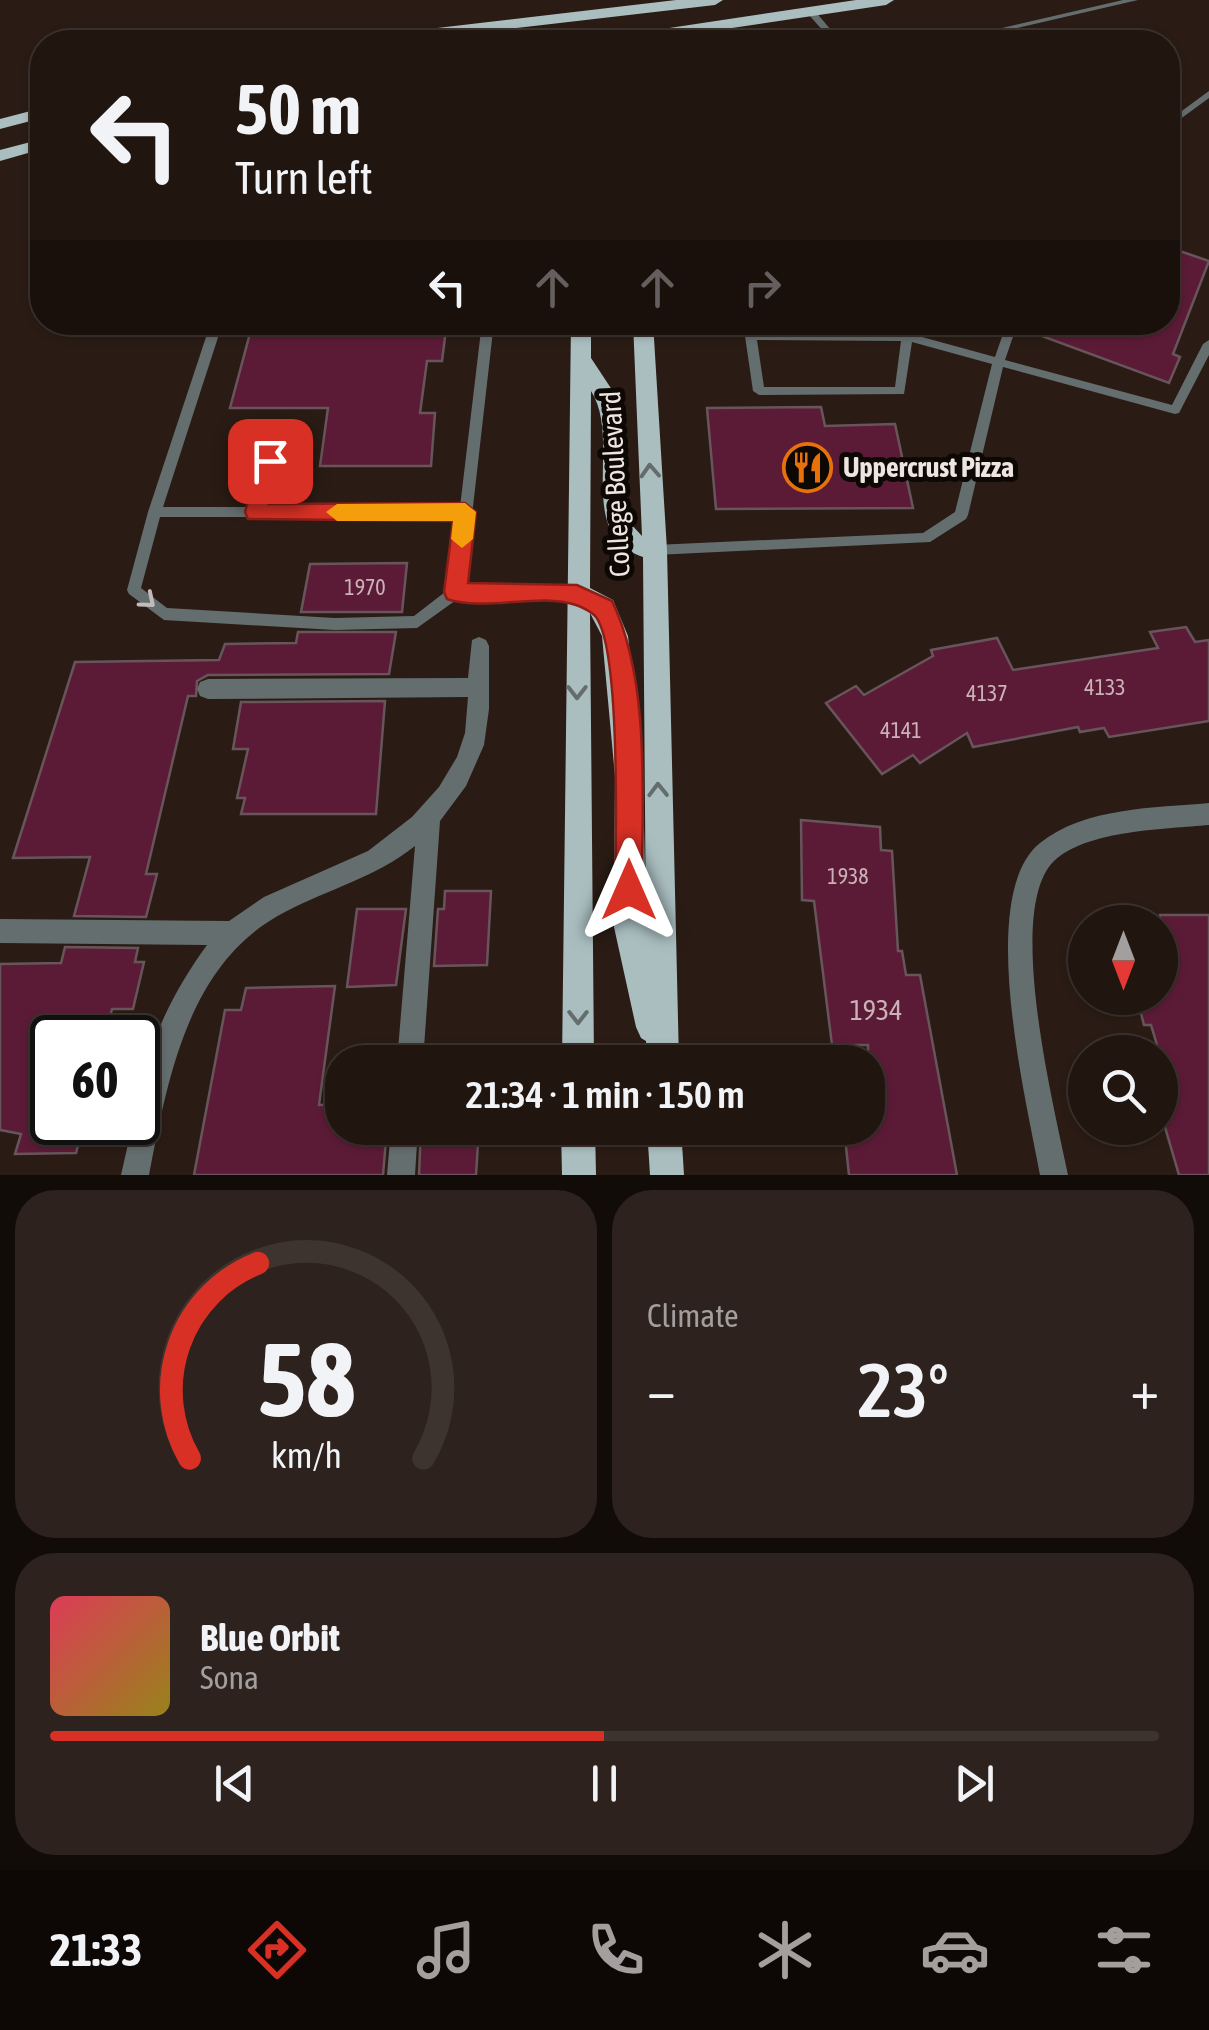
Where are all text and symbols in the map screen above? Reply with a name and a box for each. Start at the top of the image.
text: 50 m [235,69,361,149]
icon: left [70,70,200,200]
text: Turn left [235,152,373,204]
icon: left [420,260,475,315]
icon: ahead [525,260,580,315]
icon: ahead [630,260,685,315]
icon: right [735,260,790,315]
street label: College Boulevard [594,390,636,578]
pin [228,419,313,504]
icon: arrive [243,434,298,489]
restaurant icon: Uppercrust Pizza [782,441,834,493]
place label: Uppercrust Pizza [843,451,1014,483]
one-way arrow [640,462,661,478]
house number: 1970 [344,574,386,600]
one-way arrow [136,589,154,607]
house number: 4133 [1084,674,1126,700]
house number: 4137 [966,680,1008,706]
one-way arrow [566,684,588,700]
house number: 4141 [880,717,922,743]
one-way arrow [647,782,669,798]
position arrow [577,838,681,942]
house number: 1938 [827,863,869,889]
north arrow [1068,905,1178,1015]
map controls [1068,905,1178,1145]
house number: 1934 [850,994,902,1026]
one-way arrow [567,1010,589,1025]
speed limit sign: 60 [30,1015,160,1145]
button: search [1068,1035,1178,1145]
text: 21:34 · 1 min · 150 m [465,1073,745,1116]
text: Climate [647,1297,739,1334]
text: 58 [257,1319,355,1438]
text: 23° [857,1347,949,1433]
text: − [647,1358,676,1421]
text: + [1130,1358,1159,1421]
text: km/h [271,1435,341,1476]
text: Blue Orbit [200,1616,340,1659]
text: Sona [200,1659,259,1696]
icon: previous [207,1756,262,1811]
icon: pause [577,1756,632,1811]
icon: next [947,1756,1002,1811]
icon: directions [242,1915,312,1985]
icon: music [411,1915,481,1985]
icon: phone [581,1915,651,1985]
icon: climate [750,1915,820,1985]
icon: car [920,1915,990,1985]
icon: filters [1089,1915,1159,1985]
text: 21:33 [50,1924,142,1976]

